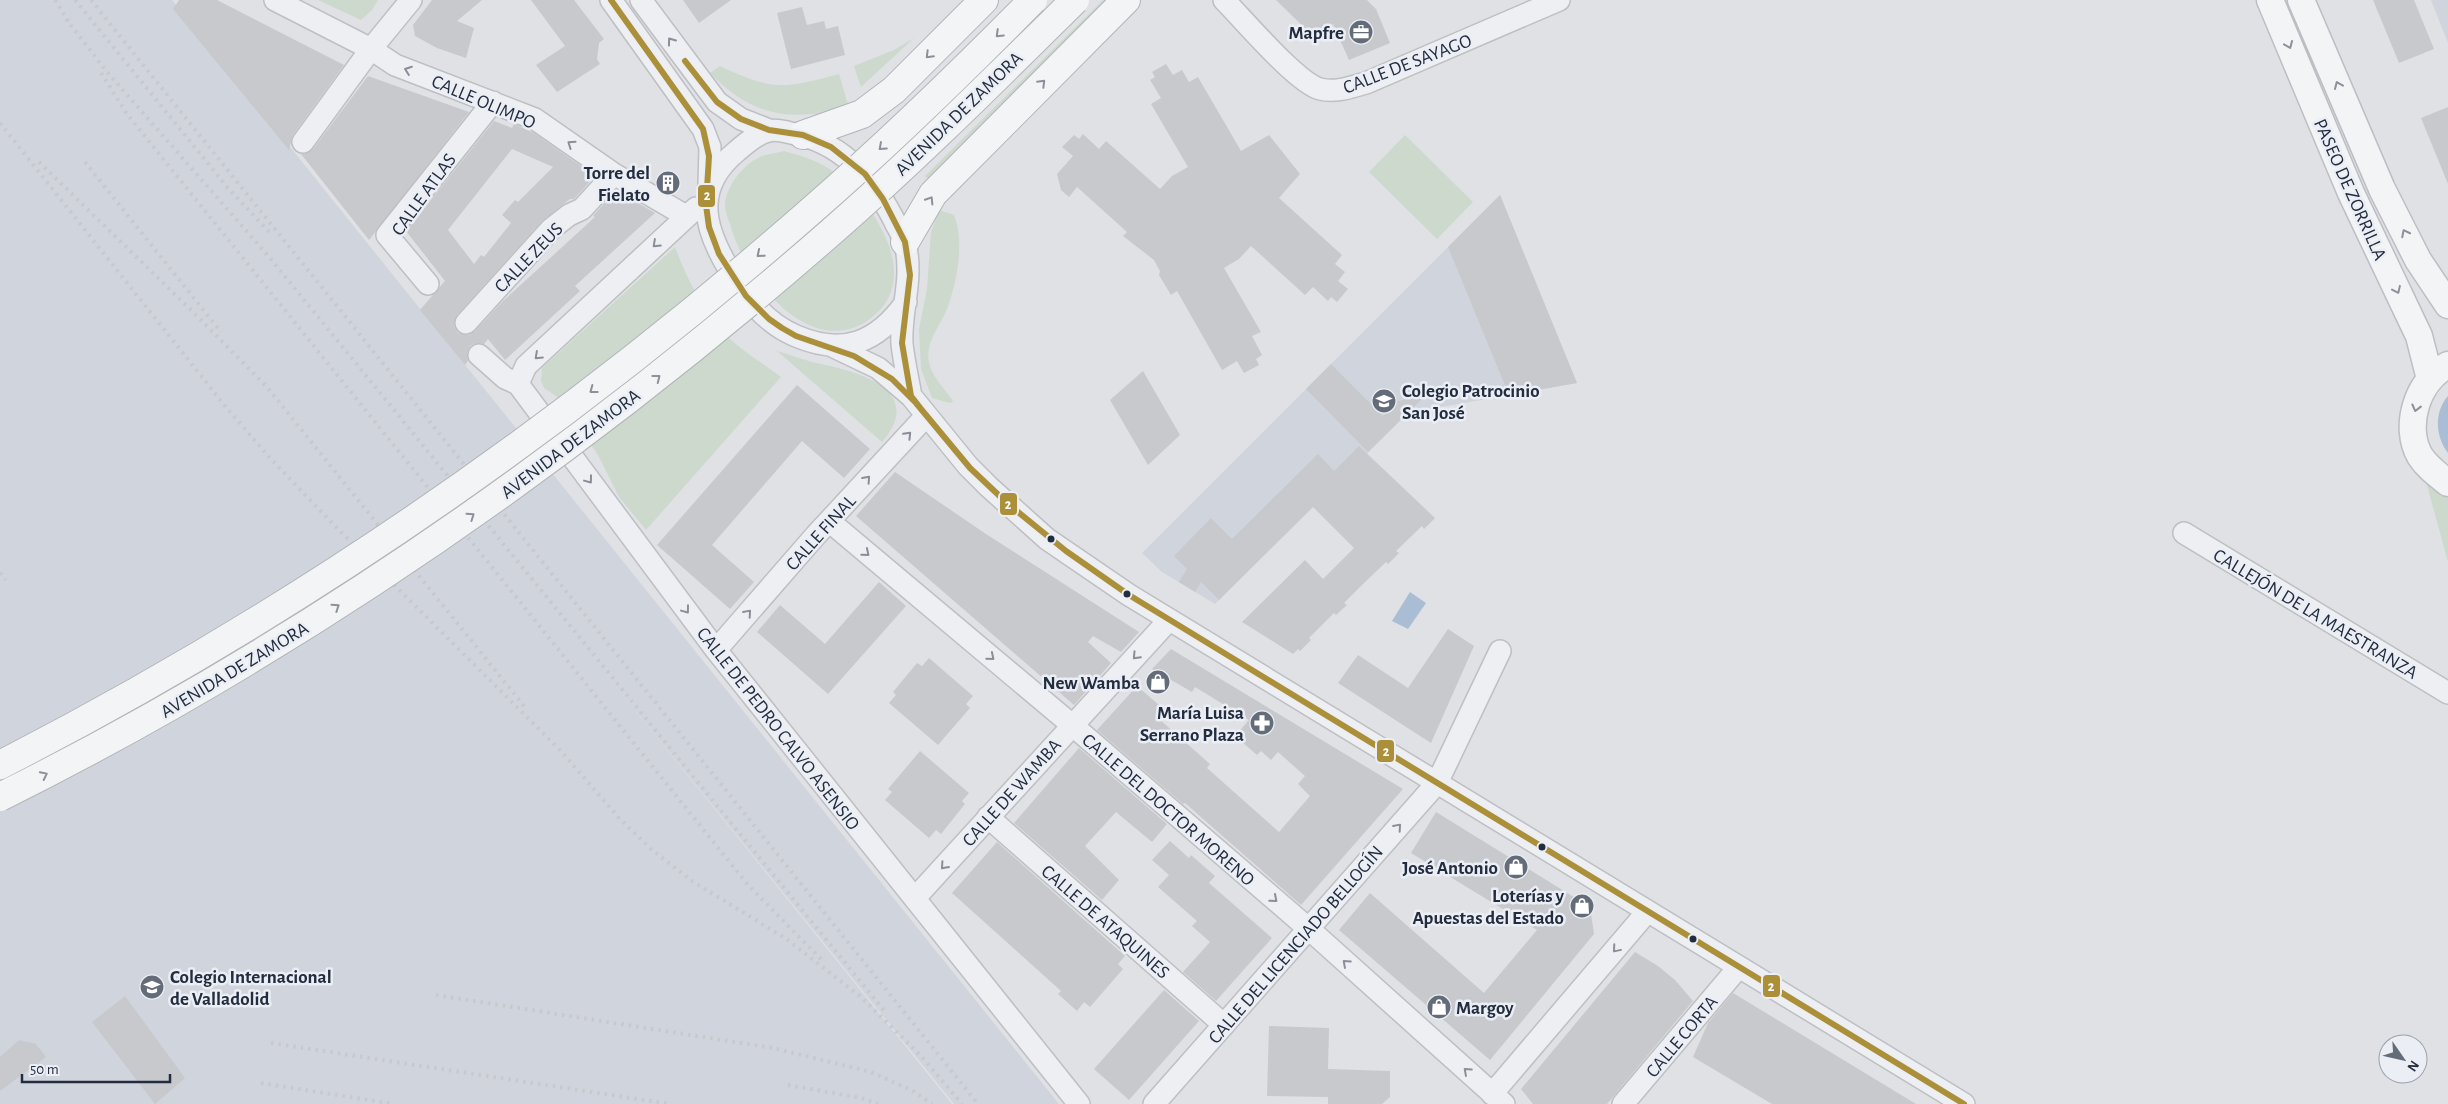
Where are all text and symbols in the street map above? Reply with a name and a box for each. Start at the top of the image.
office icon: Mapfre [1348,19,1374,45]
place label: Mapfre [1289,24,1344,43]
one-way arrow [996,28,1005,37]
street label: CALLE DE SAYAGO [1341,31,1474,98]
one-way arrow [668,38,676,47]
one-way arrow [2283,40,2293,49]
street label: AVENIDA DE ZAMORA [892,49,1026,180]
one-way arrow [926,49,935,58]
one-way arrow [404,66,413,76]
street label: CALLE OLIMPO [429,72,538,133]
one-way arrow [1037,80,1046,89]
one-way arrow [2333,81,2344,90]
street label: PASEO DE ZORRILLA [2310,116,2389,263]
one-way arrow [567,141,576,150]
one-way arrow [878,141,887,150]
street label: CALLE ATLAS [388,150,460,239]
place label: Torre del Fielato [583,164,650,205]
building icon: Torre del Fielato [655,170,681,196]
line badge: 2 [697,184,716,208]
text: 2 [704,189,711,203]
one-way arrow [924,197,933,206]
street label: CALLE ZEUS [491,219,567,297]
one-way arrow [2401,230,2411,239]
one-way arrow [653,238,662,247]
one-way arrow [757,249,766,257]
one-way arrow [2390,285,2401,294]
one-way arrow [535,350,544,359]
one-way arrow [652,374,661,383]
place label: Colegio Patrocinio San José [1402,382,1540,423]
one-way arrow [589,384,599,393]
street label: AVENIDA DE ZAMORA [498,386,644,503]
school or university icon: Colegio Patrocinio San José [1371,388,1397,414]
one-way arrow [2411,404,2422,413]
one-way arrow [902,431,911,440]
one-way arrow [583,474,592,484]
one-way arrow [861,475,870,484]
street label: CALLE FINAL [783,492,860,574]
line badge: 2 [999,492,1018,516]
text: 2 [1005,498,1012,512]
one-way arrow [465,514,474,522]
unlabelled marker [1046,534,1056,544]
street label: CALLEJÓN DE LA MAESTRANZA [2210,544,2422,683]
one-way arrow [860,547,869,555]
unlabelled marker [1122,589,1132,599]
one-way arrow [331,604,340,614]
one-way arrow [680,604,689,614]
one-way arrow [742,610,751,619]
street label: AVENIDA DE ZAMORA [158,619,312,722]
street label: CALLE DE PEDRO CALVO ASENSIO [693,624,863,834]
one-way arrow [985,651,994,660]
one-way arrow [1133,651,1142,660]
shop icon: New Wamba [1145,669,1171,695]
place label: New Wamba [1043,674,1140,693]
place label: María Luisa Serrano Plaza [1140,704,1244,745]
pharmacy icon: María Luisa Serrano Plaza [1249,710,1275,736]
street label: CALLE DEL DOCTOR MORENO [1078,730,1258,890]
street label: CALLE DE WAMBA [959,736,1065,850]
line badge: 2 [1376,739,1395,763]
text: 2 [1383,745,1390,759]
one-way arrow [38,772,47,782]
one-way arrow [1393,823,1402,832]
street label: CALLE DEL LICENCIADO BELLOGÍN [1204,841,1387,1048]
unlabelled marker [1537,842,1547,852]
shop icon: José Antonio [1503,854,1529,880]
place label: José Antonio [1402,859,1498,878]
one-way arrow [941,861,950,870]
street label: CALLE DE ATAQUINES [1037,862,1173,983]
place label: Loterías y Apuestas del Estado [1413,887,1565,928]
one-way arrow [1268,893,1277,902]
shop icon: Loterías y Apuestas del Estado [1569,893,1595,919]
unlabelled marker [1688,934,1698,944]
one-way arrow [1612,944,1621,953]
one-way arrow [1343,960,1352,969]
place label: Colegio Internacional de Valladolid [170,968,332,1009]
school or university icon: Colegio Internacional de Valladolid [139,974,165,1000]
line badge: 2 [1762,974,1781,998]
text: 2 [1768,980,1775,994]
street label: CALLE CORTA [1643,993,1722,1081]
shop icon: Margoy [1426,994,1452,1020]
place label: Margoy [1456,999,1514,1018]
north arrow [2378,1034,2428,1084]
scale bar [22,1052,170,1084]
text: N [2404,1058,2421,1074]
text: 50 m [30,1062,59,1077]
one-way arrow [1464,1068,1473,1077]

